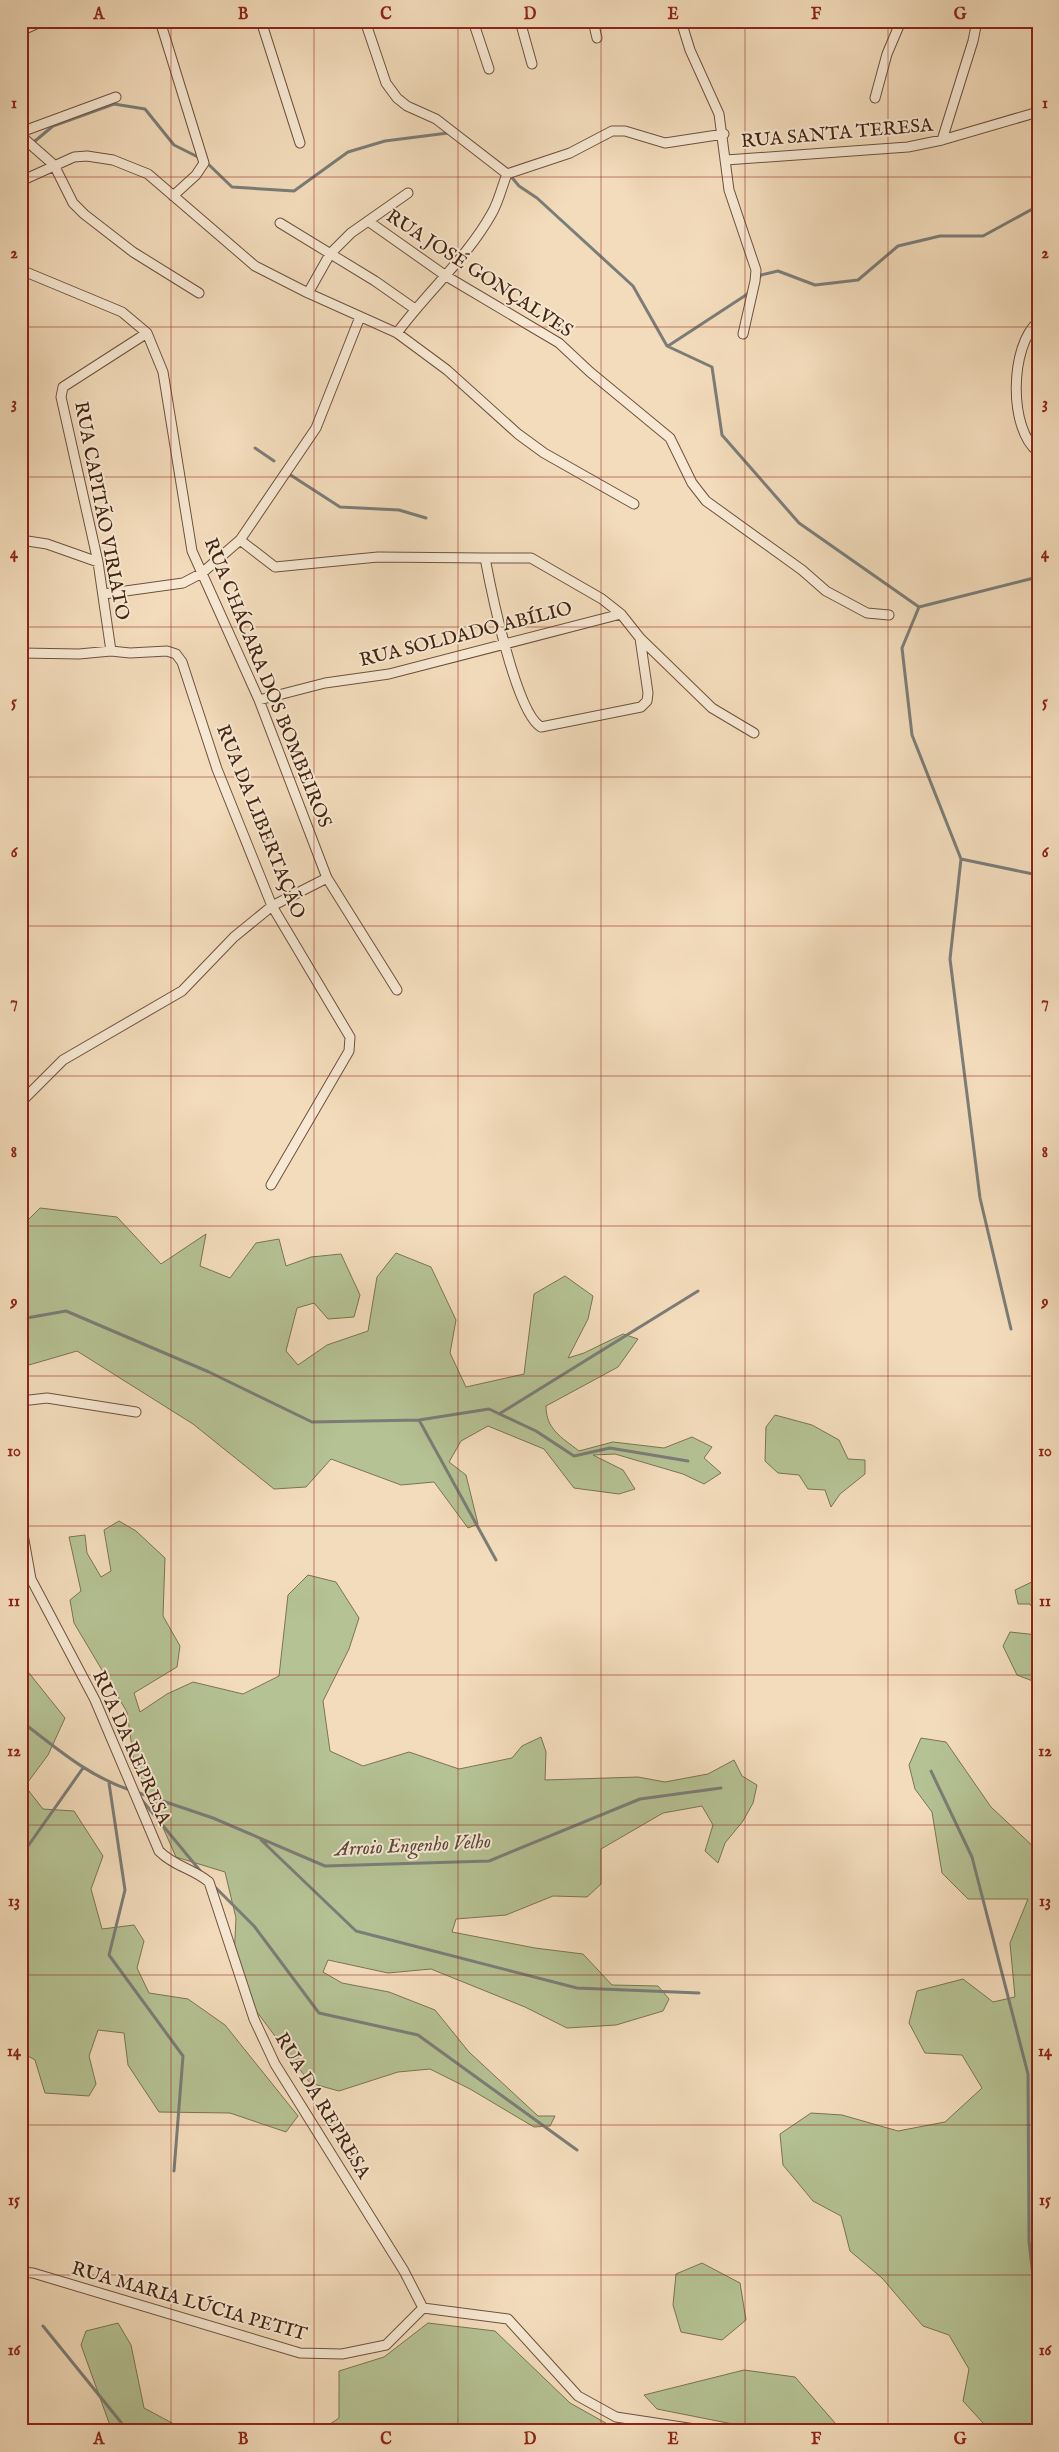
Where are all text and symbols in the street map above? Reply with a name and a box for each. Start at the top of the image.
text: A [93,5,106,25]
text: B [238,5,249,25]
text: C [380,5,392,25]
text: D [524,5,537,25]
text: E [667,5,679,25]
text: F [811,5,822,25]
text: G [954,5,967,25]
text: 1 [11,94,17,114]
text: 1 [1042,94,1048,114]
street label: RUA SANTA TERESA [740,114,935,154]
street label: RUA JOSÉ GONÇALVES [381,204,577,343]
text: 2 [10,244,18,264]
text: 2 [1041,244,1049,264]
text: 3 [11,394,17,414]
text: 3 [1042,394,1048,414]
street label: RUA CAPITÃO VIRIATO [68,399,135,623]
street label: RUA CHÁCARA DOS BOMBEIROS [198,534,337,831]
text: 4 [10,544,19,564]
text: 4 [1041,544,1050,564]
street label: RUA SOLDADO ABÍLIO [357,596,575,673]
text: 5 [11,693,17,713]
text: 5 [1042,693,1048,713]
street label: RUA DA LIBERTAÇÃO [210,721,311,923]
text: 6 [11,843,19,863]
text: 6 [1042,843,1050,863]
text: 7 [10,993,18,1013]
text: 7 [1041,993,1049,1013]
text: 8 [11,1143,17,1163]
text: 8 [1042,1143,1048,1163]
text: 9 [10,1293,18,1313]
text: 9 [1041,1293,1049,1313]
text: 10 [7,1442,21,1462]
text: 10 [1038,1442,1052,1462]
text: 11 [8,1592,20,1612]
text: 11 [1039,1592,1051,1612]
street label: RUA DA REPRESA [86,1667,176,1830]
text: 12 [7,1742,21,1762]
text: 12 [1038,1742,1052,1762]
water label: Arroio Engenho Velho [332,1829,492,1864]
text: 13 [8,1892,20,1912]
text: 13 [1039,1892,1051,1912]
street label: RUA DA REPRESA [269,2028,376,2185]
text: 14 [7,2042,22,2062]
text: 14 [1038,2042,1053,2062]
text: 15 [8,2191,20,2211]
text: 15 [1039,2191,1051,2211]
street label: RUA MARIA LÚCIA PETIT [68,2257,310,2347]
text: 16 [8,2341,22,2361]
text: 16 [1039,2341,1053,2361]
text: A [93,2430,106,2450]
text: B [238,2430,249,2450]
text: C [380,2430,392,2450]
text: D [524,2430,537,2450]
text: E [667,2430,679,2450]
text: F [811,2430,822,2450]
text: G [954,2430,967,2450]

